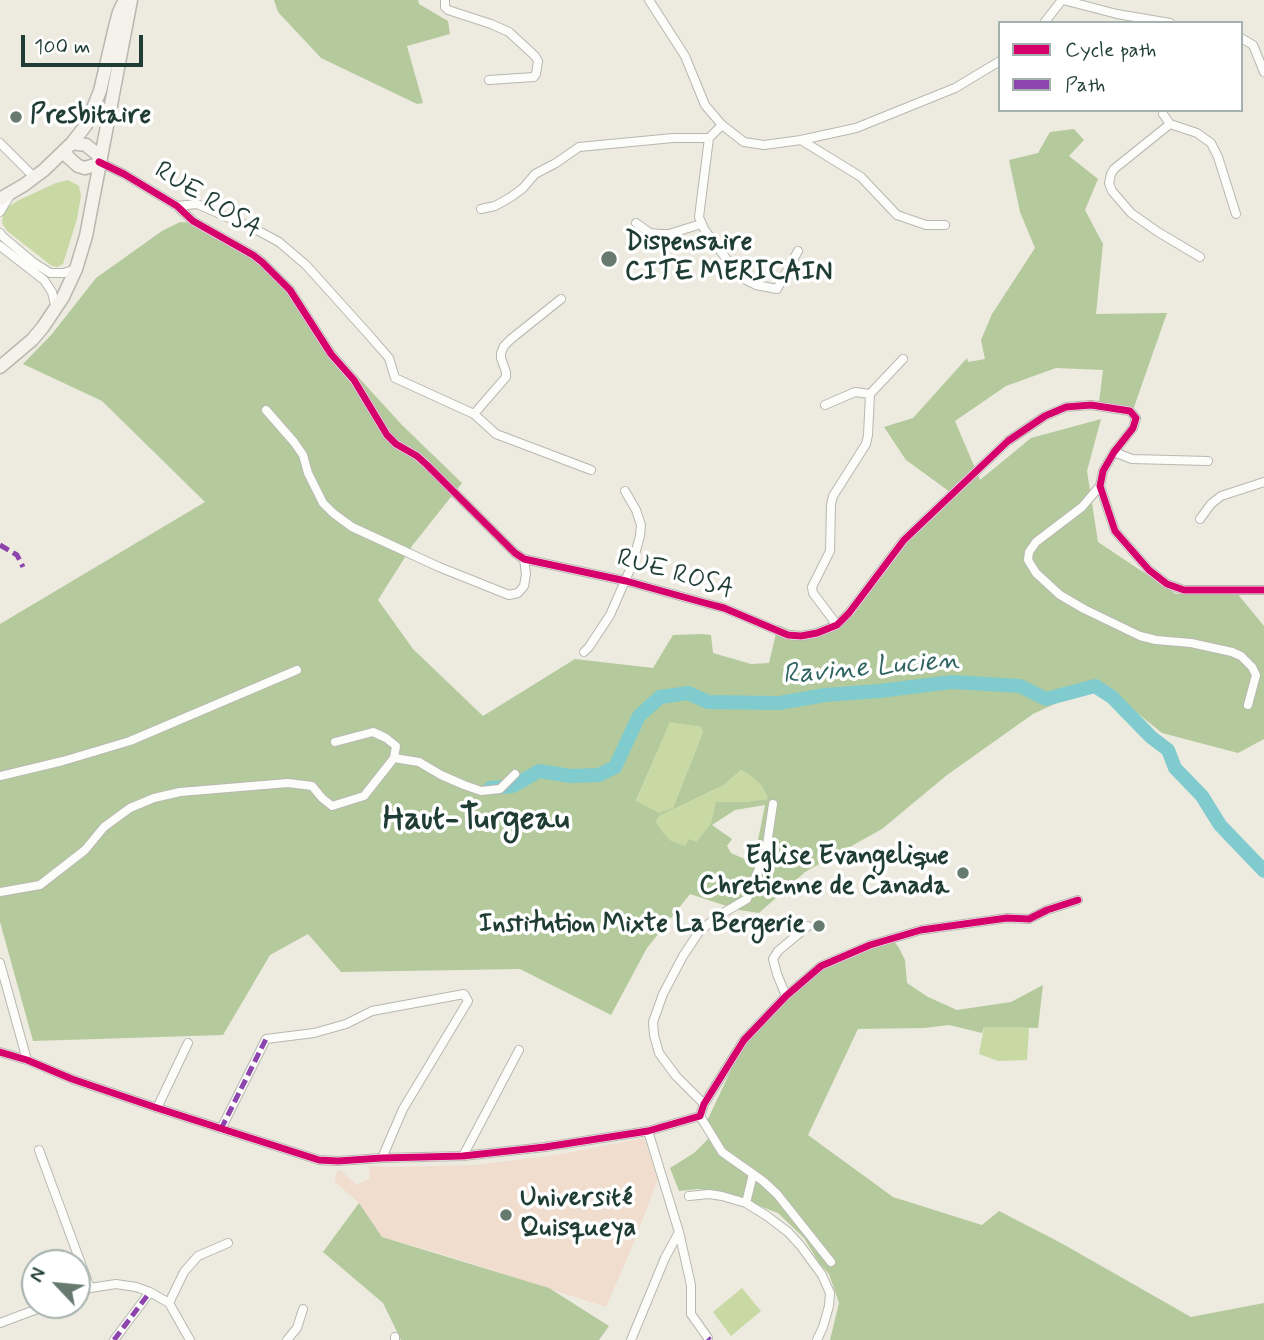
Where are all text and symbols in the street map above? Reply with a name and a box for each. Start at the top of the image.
scale bar [24,21,147,65]
legend [998,21,1243,112]
text: 100 m [34,33,90,61]
text: Cycle path [1065,36,1156,64]
text: Path [1065,71,1105,99]
place label: Presbitaire [30,101,151,133]
marker: Presbitaire [8,109,24,125]
street label: RUE ROSA [148,156,266,246]
place label: Dispensaire CITE MERICAIN [625,228,833,290]
marker: Dispensaire CITE MERICAIN [599,249,619,269]
street label: RUE ROSA [613,543,737,607]
water label: Ravine Lucien [781,645,961,693]
district label: Haut-Turgeau [383,801,569,841]
place label: Eglise Evangelique Chretienne de Canada [699,842,949,903]
marker: Eglise Evangelique Chretienne de Canada [955,865,971,881]
place label: Institution Mixte La Bergerie [479,910,805,942]
marker: Institution Mixte La Bergerie [811,918,827,934]
place label: Université Quisqueya [520,1184,636,1246]
marker: Université Quisqueya [498,1207,514,1223]
north arrow [21,1249,91,1319]
text: N [24,1264,52,1287]

